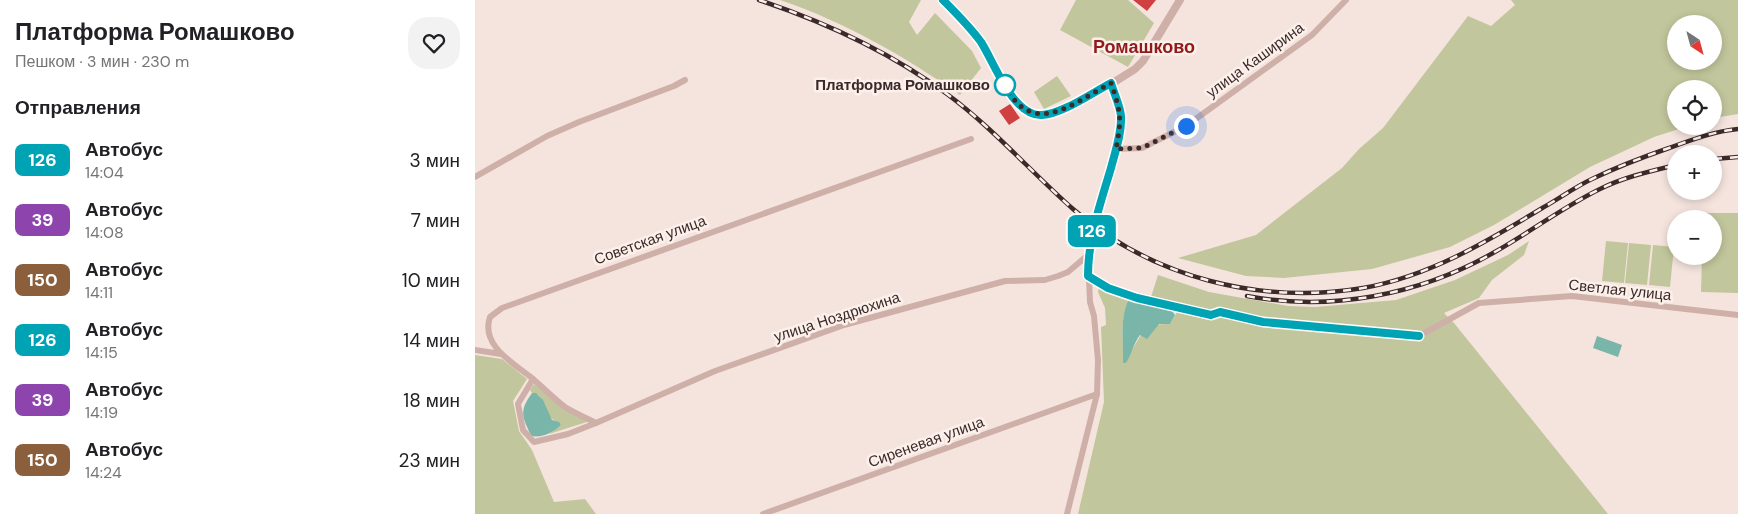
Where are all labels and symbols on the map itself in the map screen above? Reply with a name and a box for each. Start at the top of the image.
north arrow [1667,15,1723,70]
street label: улица Каширина [1202,17,1308,102]
district label: Ромашково [1093,35,1195,59]
marker: Платформа Ромашково [994,74,1016,96]
place label: Платформа Ромашково [815,75,990,95]
your location [1174,114,1199,139]
street label: Советская улица [591,210,709,270]
line badge: 126 [1063,215,1121,247]
street label: Светлая улица [1568,275,1673,305]
street label: улица Ноздрюхина [771,287,903,347]
street label: Сиреневая улица [865,412,987,472]

